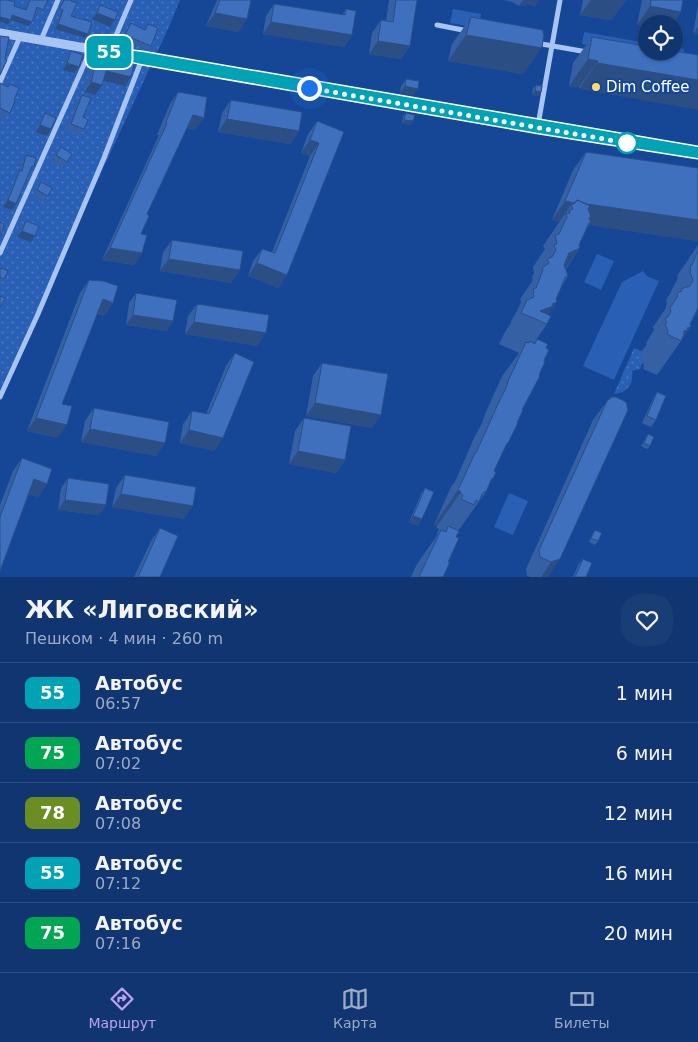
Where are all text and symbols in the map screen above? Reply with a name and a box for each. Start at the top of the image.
map controls [638,15,683,60]
button: locate [638,15,683,60]
line badge: 55 [86,36,132,68]
text: 55 [96,41,122,62]
your location [297,76,322,101]
place label: Dim Coffee [606,78,690,96]
marker: Dim Coffee [590,81,602,93]
unlabelled marker [616,132,638,154]
button: heart [621,594,673,646]
text: ЖК «Лиговский» [25,596,258,624]
text: Пешком · 4 мин · 260 m [25,629,223,648]
text: Автобус [95,672,183,694]
text: 55 [40,682,65,703]
text: 1 мин [616,682,673,704]
text: 06:57 [95,694,141,713]
text: Автобус [95,732,183,754]
text: 75 [40,742,65,763]
text: 6 мин [616,742,673,764]
text: 07:02 [95,754,141,773]
text: Автобус [95,792,183,814]
text: 78 [40,802,65,823]
text: 12 мин [604,802,673,824]
text: 07:08 [95,814,141,833]
text: Автобус [95,852,183,874]
text: 55 [40,862,65,883]
text: 16 мин [604,862,673,884]
text: 07:12 [95,874,141,893]
text: Автобус [95,912,183,934]
text: 75 [40,922,65,943]
text: 20 мин [604,922,673,944]
text: 07:16 [95,934,141,953]
tab: Маршрут [88,985,156,1031]
tab: Карта [333,985,377,1031]
tab: Билеты [554,985,610,1031]

